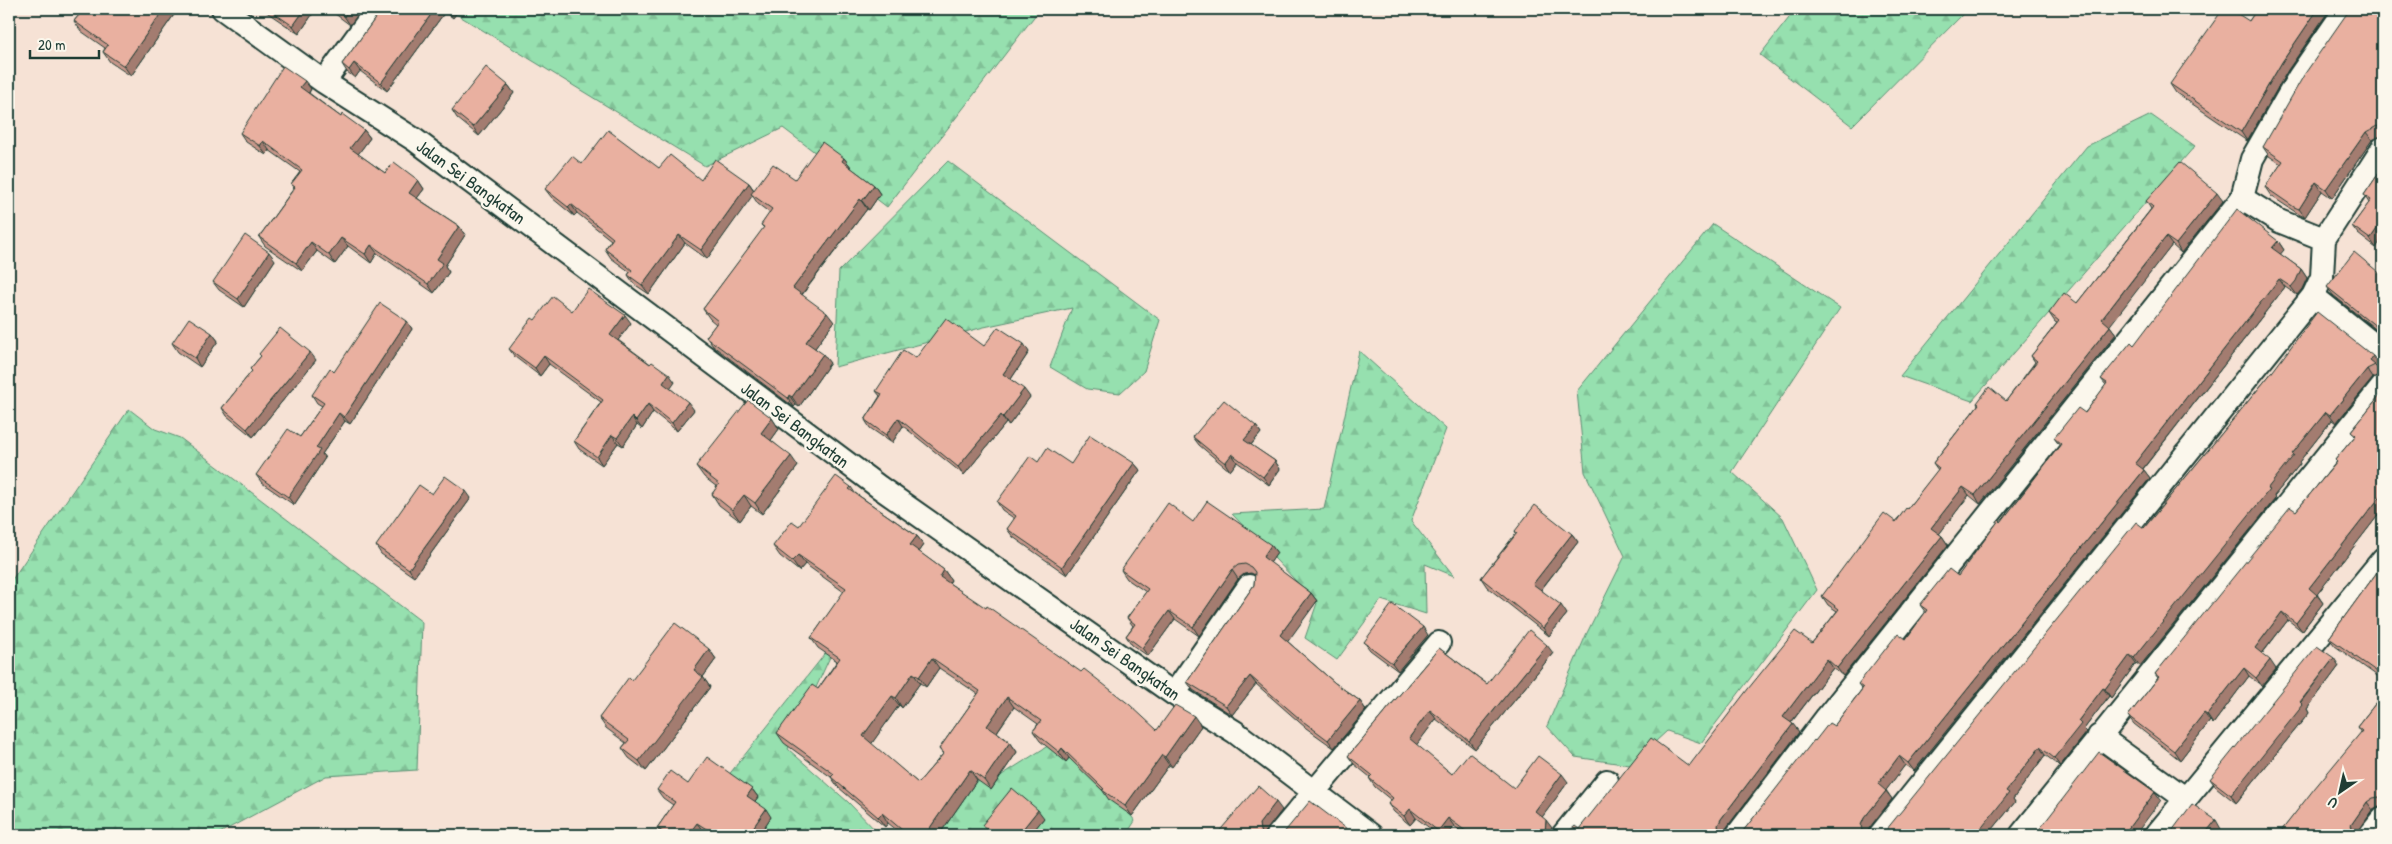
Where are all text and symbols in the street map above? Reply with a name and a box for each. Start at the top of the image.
scale bar [30,28,99,60]
text: 20 m [38,34,65,55]
street label: Jalan Sei Bangkatan [411,133,531,230]
street label: Jalan Sei Bangkatan [736,376,855,474]
street label: Jalan Sei Bangkatan [1065,611,1186,706]
north arrow [2314,766,2364,816]
text: U [2324,793,2341,813]

